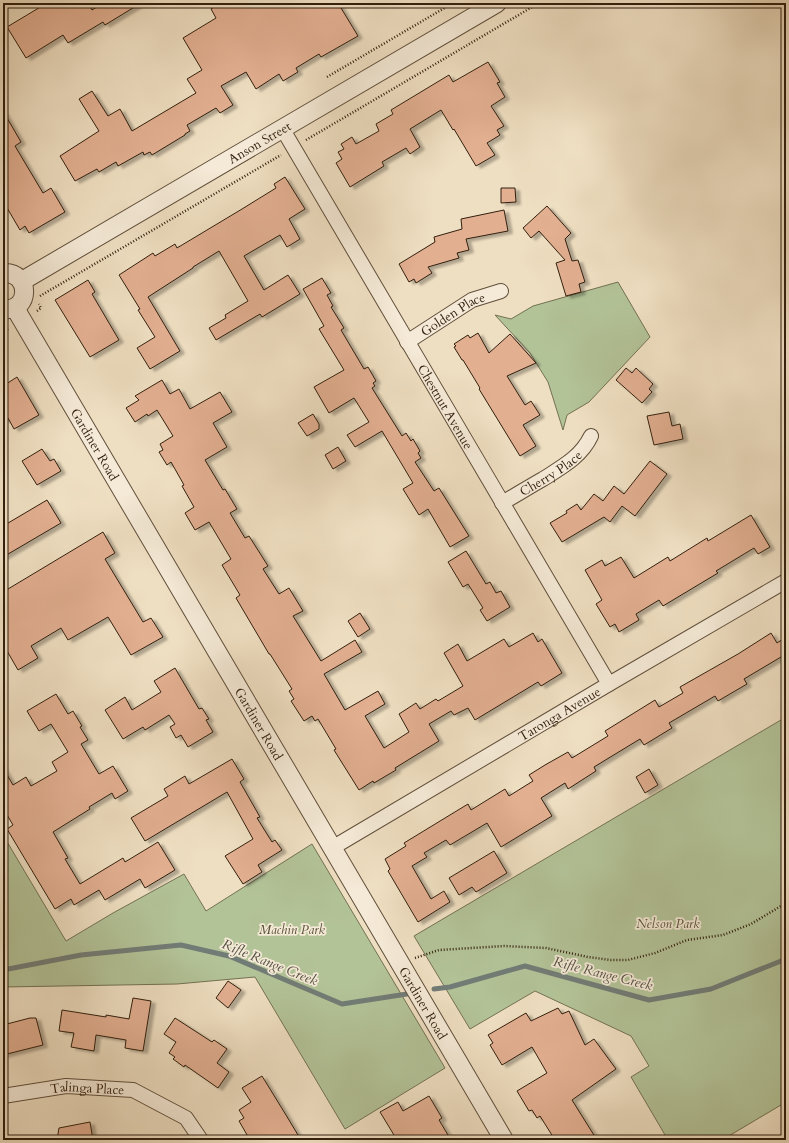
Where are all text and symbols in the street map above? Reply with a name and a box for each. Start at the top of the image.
street label: Anson Street [225,117,295,168]
street label: Golden Place [417,288,487,341]
street label: Chestnut Avenue [413,361,477,453]
street label: Gardiner Road [66,405,123,484]
street label: Cherry Place [516,447,587,501]
street label: Taronga Avenue [515,683,604,746]
street label: Gardiner Road [230,684,287,764]
park label: Nelson Park [636,915,700,933]
park label: Machin Park [259,921,326,939]
water label: Rifle Range Creek [219,935,321,990]
water label: Rifle Range Creek [551,952,655,995]
street label: Gardiner Road [394,964,451,1043]
street label: Talinga Place [49,1078,125,1099]

